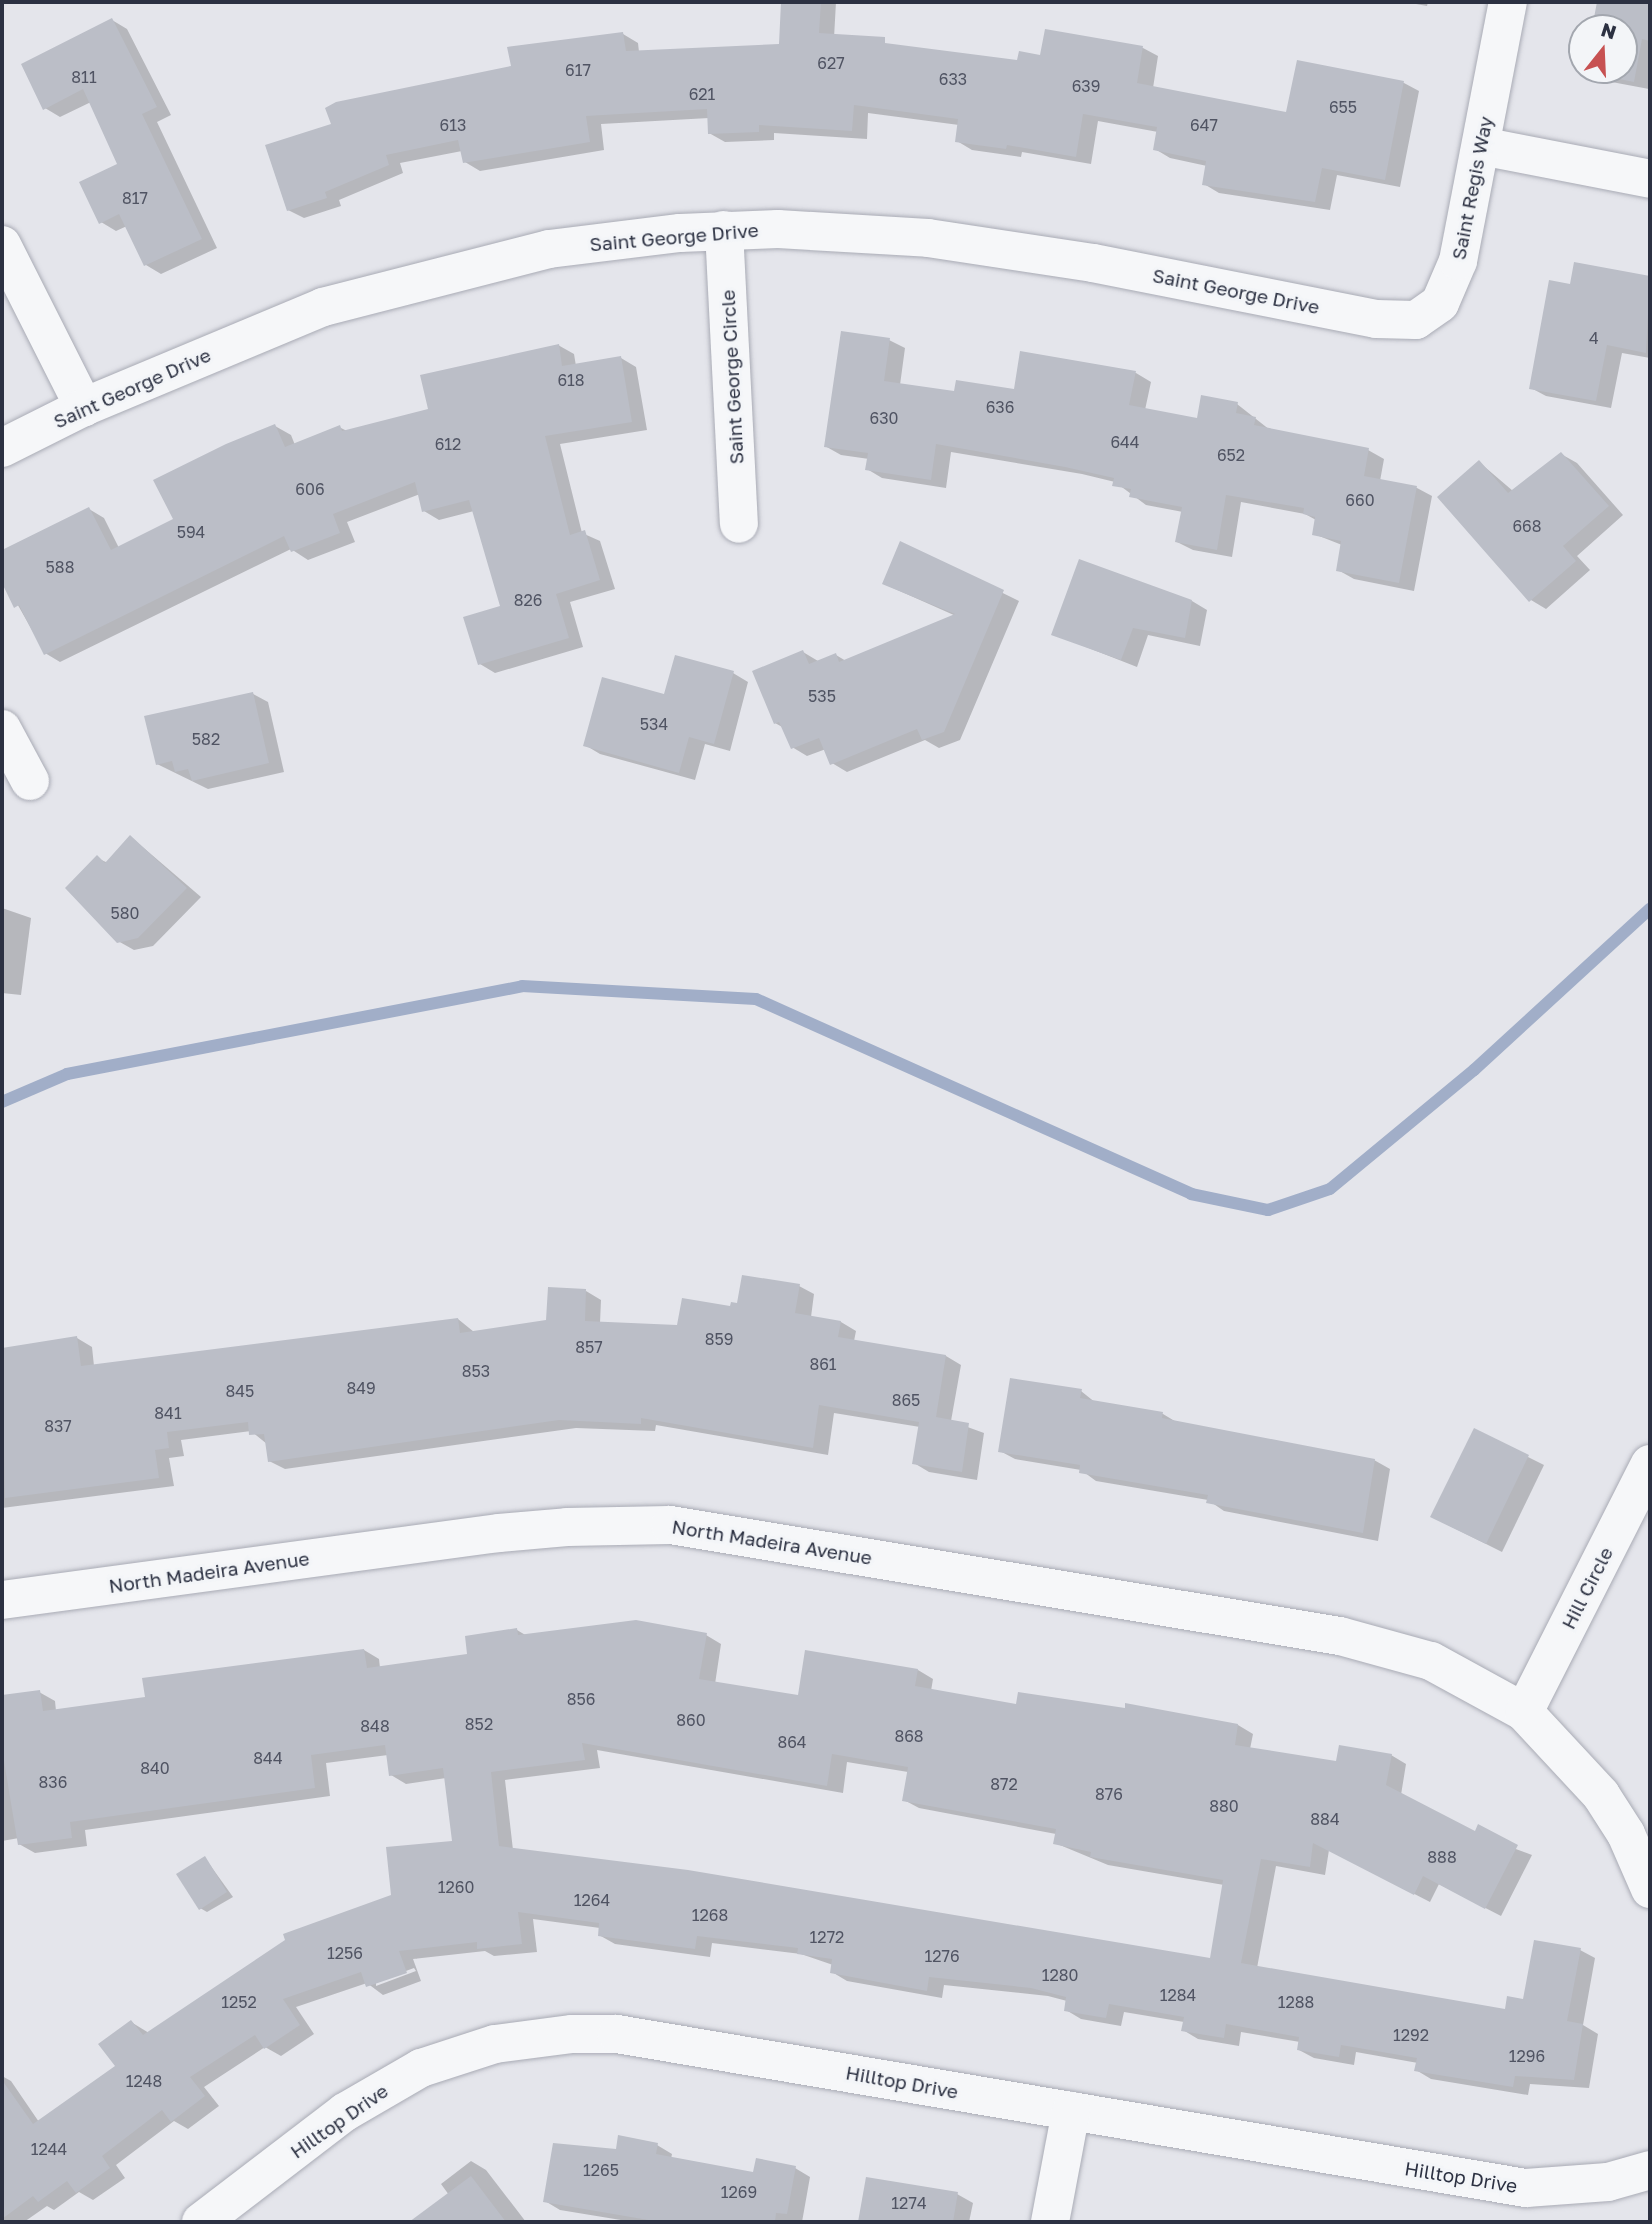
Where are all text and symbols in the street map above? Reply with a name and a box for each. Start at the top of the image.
north arrow [1568,14,1638,84]
text: N [1599,17,1619,44]
house number: 627 [817,53,845,73]
house number: 617 [565,60,591,80]
house number: 811 [71,67,97,87]
house number: 633 [939,69,967,89]
house number: 639 [1072,76,1100,96]
house number: 621 [689,84,715,104]
house number: 655 [1329,97,1357,117]
street label: Saint Regis Way [1447,114,1497,262]
house number: 613 [440,115,466,135]
house number: 647 [1190,115,1218,135]
house number: 817 [122,188,148,208]
street label: Saint George Drive [589,218,759,256]
street label: Saint George Drive [1151,264,1321,318]
street label: Saint George Circle [716,289,748,465]
house number: 4 [1589,328,1599,348]
street label: Saint George Drive [50,343,214,433]
house number: 618 [557,370,585,390]
house number: 636 [986,397,1014,417]
house number: 630 [870,408,898,428]
house number: 644 [1110,432,1140,452]
house number: 612 [435,434,461,454]
house number: 652 [1217,445,1245,465]
house number: 606 [295,479,325,499]
house number: 660 [1345,490,1375,510]
house number: 668 [1512,516,1542,536]
house number: 594 [177,522,205,542]
house number: 588 [46,557,74,577]
house number: 826 [514,590,542,610]
house number: 535 [808,686,836,706]
house number: 534 [640,714,668,734]
house number: 582 [192,729,220,749]
house number: 580 [111,903,139,923]
house number: 859 [705,1329,733,1349]
house number: 857 [575,1337,603,1357]
house number: 861 [809,1354,837,1374]
house number: 853 [462,1361,490,1381]
house number: 849 [346,1378,376,1398]
house number: 845 [226,1381,254,1401]
house number: 865 [892,1390,920,1410]
house number: 841 [154,1403,182,1423]
house number: 837 [44,1416,72,1436]
street label: North Madeira Avenue [670,1515,874,1569]
street label: Hill Circle [1557,1543,1617,1633]
street label: North Madeira Avenue [107,1547,311,1597]
house number: 856 [567,1689,595,1709]
house number: 860 [676,1710,706,1730]
house number: 852 [465,1714,493,1734]
house number: 848 [360,1716,390,1736]
house number: 868 [894,1726,924,1746]
house number: 864 [777,1732,807,1752]
house number: 844 [253,1748,283,1768]
house number: 840 [140,1758,170,1778]
house number: 836 [39,1772,67,1792]
house number: 872 [990,1774,1018,1794]
house number: 876 [1095,1784,1123,1804]
house number: 880 [1209,1796,1239,1816]
house number: 884 [1310,1809,1340,1829]
house number: 888 [1427,1847,1457,1867]
house number: 1260 [438,1877,474,1897]
house number: 1264 [574,1890,610,1910]
house number: 1268 [692,1905,728,1925]
house number: 1272 [810,1927,844,1947]
house number: 1256 [327,1943,363,1963]
house number: 1276 [924,1946,960,1966]
house number: 1280 [1042,1965,1078,1985]
house number: 1284 [1160,1985,1196,2005]
house number: 1252 [221,1992,257,2012]
house number: 1288 [1278,1992,1314,2012]
house number: 1292 [1393,2025,1429,2045]
house number: 1296 [1509,2046,1545,2066]
street label: Hilltop Drive [844,2061,960,2103]
house number: 1248 [126,2071,162,2091]
street label: Hilltop Drive [286,2079,392,2163]
house number: 1244 [31,2139,67,2159]
street label: Hilltop Drive [1403,2157,1519,2197]
house number: 1265 [583,2160,619,2180]
house number: 1269 [721,2182,757,2202]
house number: 1274 [891,2193,927,2213]

